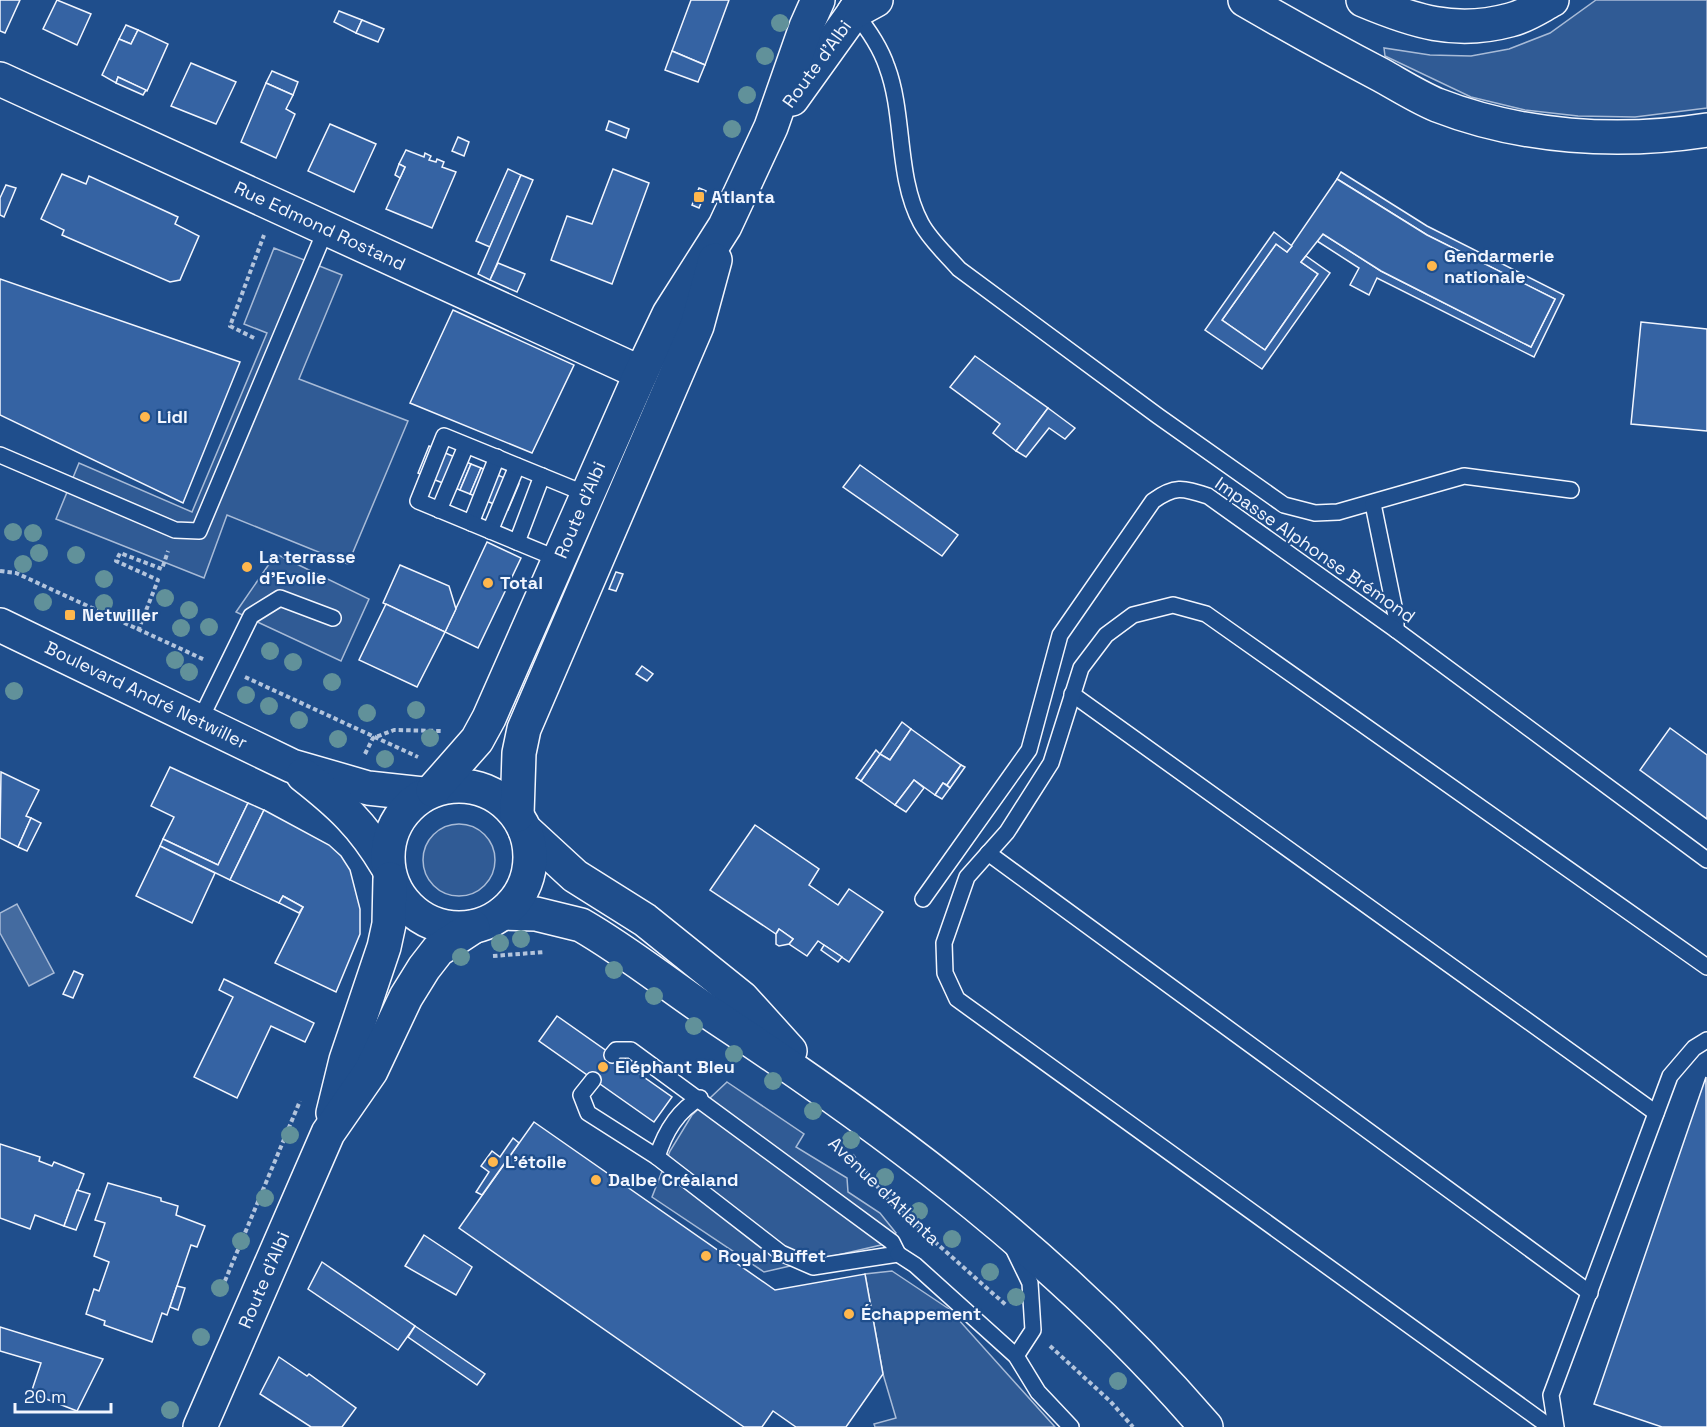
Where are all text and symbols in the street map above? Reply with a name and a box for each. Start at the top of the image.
street label: Route d'Albi [777,15,856,112]
street label: Rue Edmond Rostand [231,176,409,275]
place label: Atlanta [711,185,775,208]
marker: Atlanta [692,190,706,204]
place label: Gendarmerie nationale [1444,244,1554,288]
marker: Gendarmerie nationale [1425,259,1439,273]
place label: Lidl [157,405,188,428]
marker: Lidl [138,410,152,424]
street label: Route d'Albi [549,458,610,562]
street label: Impasse Alphonse Brémond [1211,472,1420,628]
place label: La terrasse d'Evolie [259,545,356,589]
marker: La terrasse d'Evolie [240,560,254,574]
place label: Total [500,571,543,594]
marker: Total [481,576,495,590]
place label: Netwiller [82,603,158,626]
marker: Netwiller [63,608,77,622]
street label: Boulevard André Netwiller [41,635,251,754]
place label: Eléphant Bleu [615,1055,735,1078]
marker: Eléphant Bleu [596,1060,610,1074]
street label: Avenue d'Atlanta [824,1132,945,1250]
place label: L'étoile [505,1150,567,1173]
marker: L'étoile [486,1155,500,1169]
place label: Dalbe Créaland [608,1168,739,1191]
marker: Dalbe Créaland [589,1173,603,1187]
street label: Route d'Albi [233,1228,294,1332]
place label: Royal Buffet [718,1244,826,1267]
marker: Royal Buffet [699,1249,713,1263]
place label: Échappement [861,1302,981,1325]
marker: Échappement [842,1307,856,1321]
scale bar [15,1376,111,1414]
text: 20 m [24,1385,67,1408]

